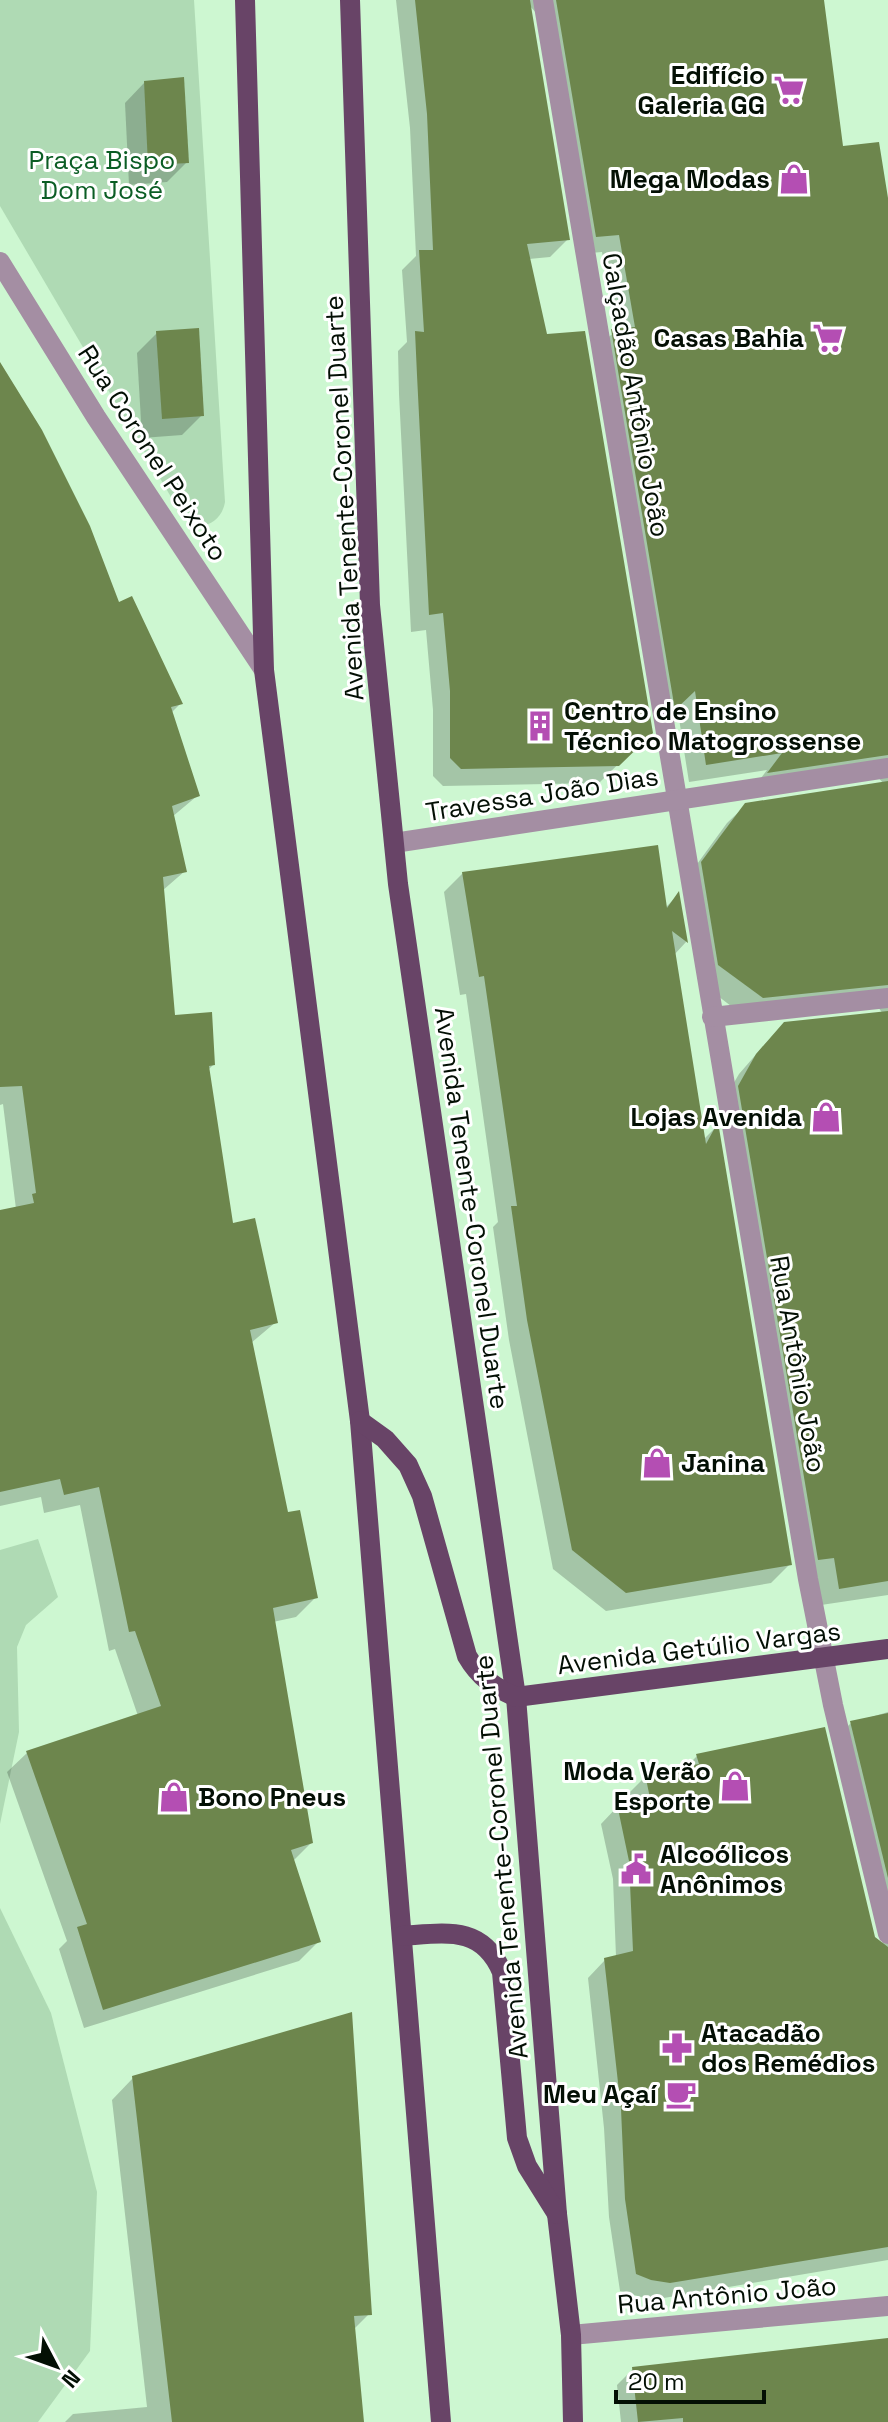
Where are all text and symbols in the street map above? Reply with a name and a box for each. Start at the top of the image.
place label: Edifício Galeria GG [638,58,765,122]
supermarket icon: Edifício Galeria GG [772,73,806,107]
park label: Praça Bispo Dom José [29,143,175,207]
place label: Mega Modas [610,162,770,196]
shop icon: Mega Modas [777,162,811,196]
street label: Calçadão Antônio João [594,250,678,540]
street label: Avenida Tenente-Coronel Duarte [316,294,372,702]
place label: Casas Bahia [653,321,804,355]
supermarket icon: Casas Bahia [811,321,845,355]
street label: Rua Coronel Peixoto [70,338,236,568]
place label: Centro de Ensino Técnico Matogrossense [564,694,861,758]
building icon: Centro de Ensino Técnico Matogrossense [523,709,557,743]
street label: Travessa João Dias [423,759,661,829]
street label: Avenida Tenente-Coronel Duarte [427,1005,517,1411]
place label: Lojas Avenida [631,1100,802,1134]
shop icon: Lojas Avenida [809,1100,843,1134]
street label: Rua Antônio João [762,1253,834,1475]
shop icon: Janina [640,1446,674,1480]
place label: Janina [681,1446,765,1480]
street label: Avenida Getúlio Vargas [555,1614,843,1682]
street label: Avenida Tenente-Coronel Duarte [466,1653,536,2061]
place label: Moda Verão Esporte [563,1754,711,1818]
shop icon: Moda Verão Esporte [718,1769,752,1803]
shop icon: Bono Pneus [157,1780,191,1814]
place label: Bono Pneus [198,1780,346,1814]
place label: Alcoólicos Anônimos [660,1837,789,1901]
public building icon: Alcoólicos Anônimos [619,1852,653,1886]
place label: Atacadão dos Remédios [701,2016,875,2080]
pharmacy icon: Atacadão dos Remédios [660,2031,694,2065]
place label: Meu Açaí [543,2077,658,2111]
cafe icon: Meu Açaí [664,2077,698,2111]
street label: Rua Antônio João [616,2268,838,2322]
north arrow [16,2326,96,2406]
scale bar [616,2354,764,2404]
text: N [56,2364,86,2394]
text: 20 m [628,2366,685,2397]

